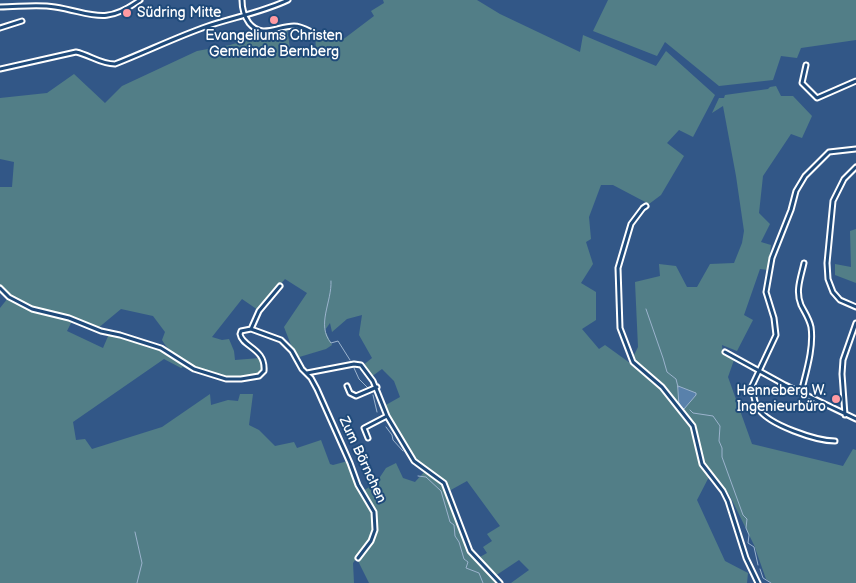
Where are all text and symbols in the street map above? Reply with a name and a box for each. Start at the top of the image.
place label: Südring Mitte [137,5,221,21]
marker: Südring Mitte [121,7,133,19]
marker: Evangeliums Christen Gemeinde Bernberg [268,14,280,26]
place label: Evangeliums Christen Gemeinde Bernberg [205,28,343,60]
place label: Henneberg W. Ingenieurbüro [736,383,826,416]
marker: Henneberg W. Ingenieurbüro [830,393,842,405]
street label: Zum Börnchen [335,414,389,506]

